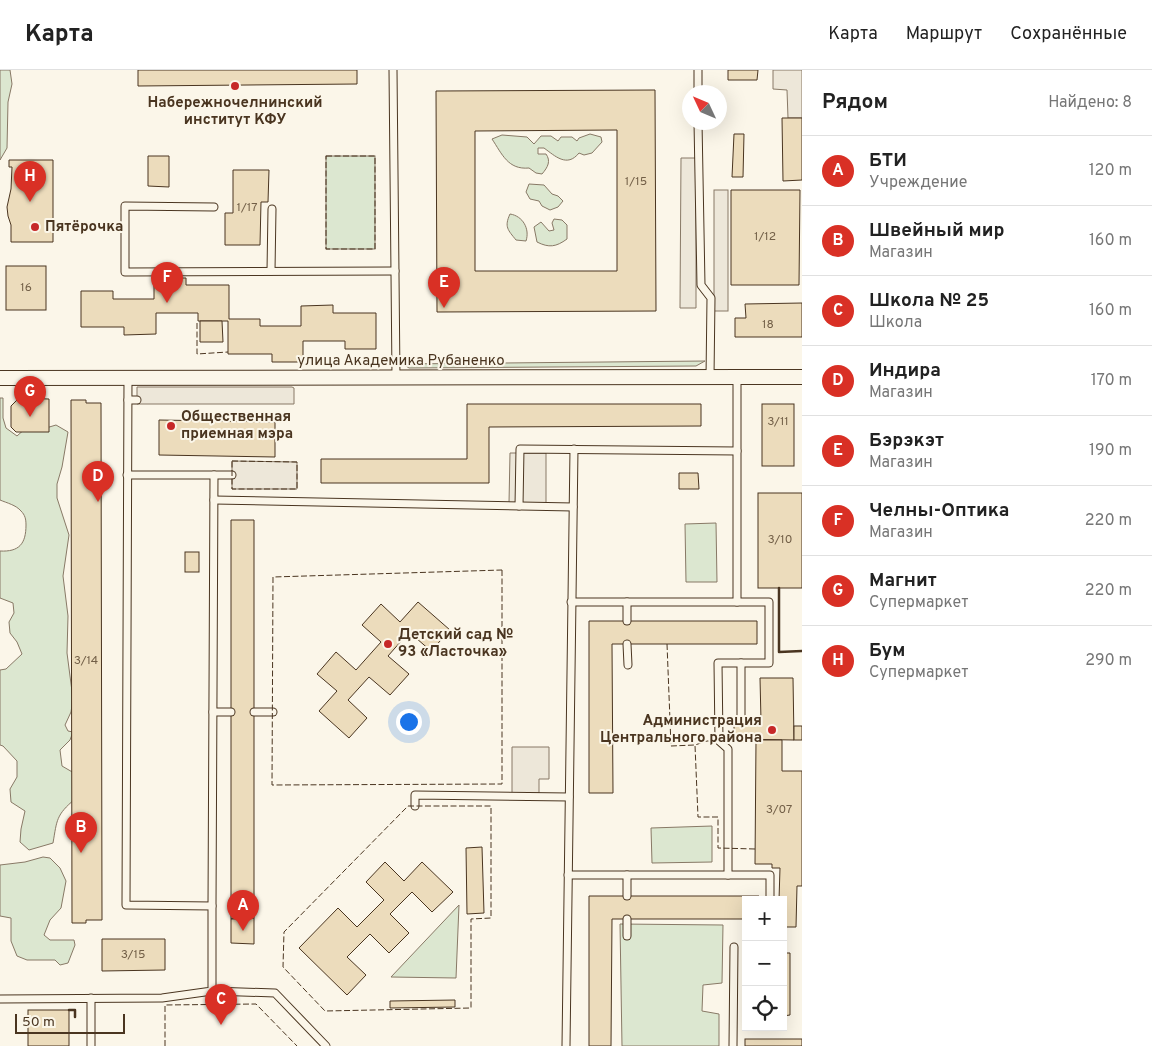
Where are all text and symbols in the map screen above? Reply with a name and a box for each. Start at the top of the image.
text: Карта [25,20,94,50]
text: Карта [828,23,878,46]
text: Маршрут [906,23,982,46]
text: Сохранённые [1010,23,1127,46]
marker: Набережночелнинский институт КФУ [229,80,241,92]
north arrow [682,85,727,130]
text: Рядом [822,89,888,116]
text: Найдено: 8 [1048,93,1132,113]
place label: Набережночелнинский институт КФУ [147,94,323,130]
text: БТИ [869,149,907,173]
pin: H [14,161,46,202]
text: A [832,161,844,181]
text: 120 m [1089,161,1132,181]
text: Учреждение [869,173,967,193]
house number: 1/15 [625,174,647,190]
house number: 1/17 [236,200,258,216]
place label: Пятёрочка [45,218,123,237]
text: Швейный мир [869,219,1004,243]
marker: Пятёрочка [29,221,41,233]
house number: 1/12 [754,229,776,245]
text: B [832,231,844,251]
text: 160 m [1089,231,1132,251]
text: Магазин [869,243,933,263]
pin: F [151,262,183,303]
pin: E [428,267,460,308]
house number: 16 [20,280,32,296]
text: Школа № 25 [869,289,989,313]
text: C [833,301,843,321]
text: 160 m [1089,301,1132,321]
text: Школа [869,313,922,333]
house number: 18 [762,317,774,333]
street label: улица Академика Рубаненко [297,352,505,371]
text: Индира [869,359,941,383]
text: D [832,371,844,391]
text: 170 m [1091,371,1132,391]
pin: G [14,376,46,417]
text: Магазин [869,383,933,403]
place label: Общественная приемная мэра [181,408,293,444]
house number: 3/11 [767,414,789,430]
marker: Общественная приемная мэра [165,420,177,432]
text: Бэрэкэт [869,429,944,453]
text: E [833,441,843,461]
text: 190 m [1089,441,1132,461]
text: Магазин [869,453,933,473]
pin: D [82,461,114,502]
text: Челны-Оптика [869,499,1009,523]
text: F [833,511,843,531]
text: 220 m [1085,511,1132,531]
text: Магазин [869,523,933,543]
house number: 3/10 [768,532,792,548]
text: Магнит [869,569,937,593]
text: G [833,581,843,601]
text: 220 m [1085,581,1132,601]
text: Супермаркет [869,593,969,613]
place label: Детский сад № 93 «Ласточка» [398,626,513,662]
marker: Детский сад № 93 «Ласточка» [382,638,394,650]
text: Бум [869,639,905,663]
text: H [832,651,844,671]
text: 290 m [1085,651,1132,671]
house number: 3/14 [74,653,98,669]
text: Супермаркет [869,663,969,683]
your location [396,709,422,735]
place label: Администрация Центрального района [600,712,762,748]
marker: Администрация Центрального района [766,724,778,736]
house number: 3/07 [766,802,792,818]
pin: B [65,812,97,853]
pin: A [227,890,259,931]
map controls [742,896,787,1031]
button: + [742,896,787,941]
button: − [742,941,787,986]
house number: 3/15 [121,947,145,963]
pin: C [205,984,237,1025]
button: locate [742,986,787,1031]
scale bar [15,1011,125,1034]
text: 50 m [22,1014,55,1031]

